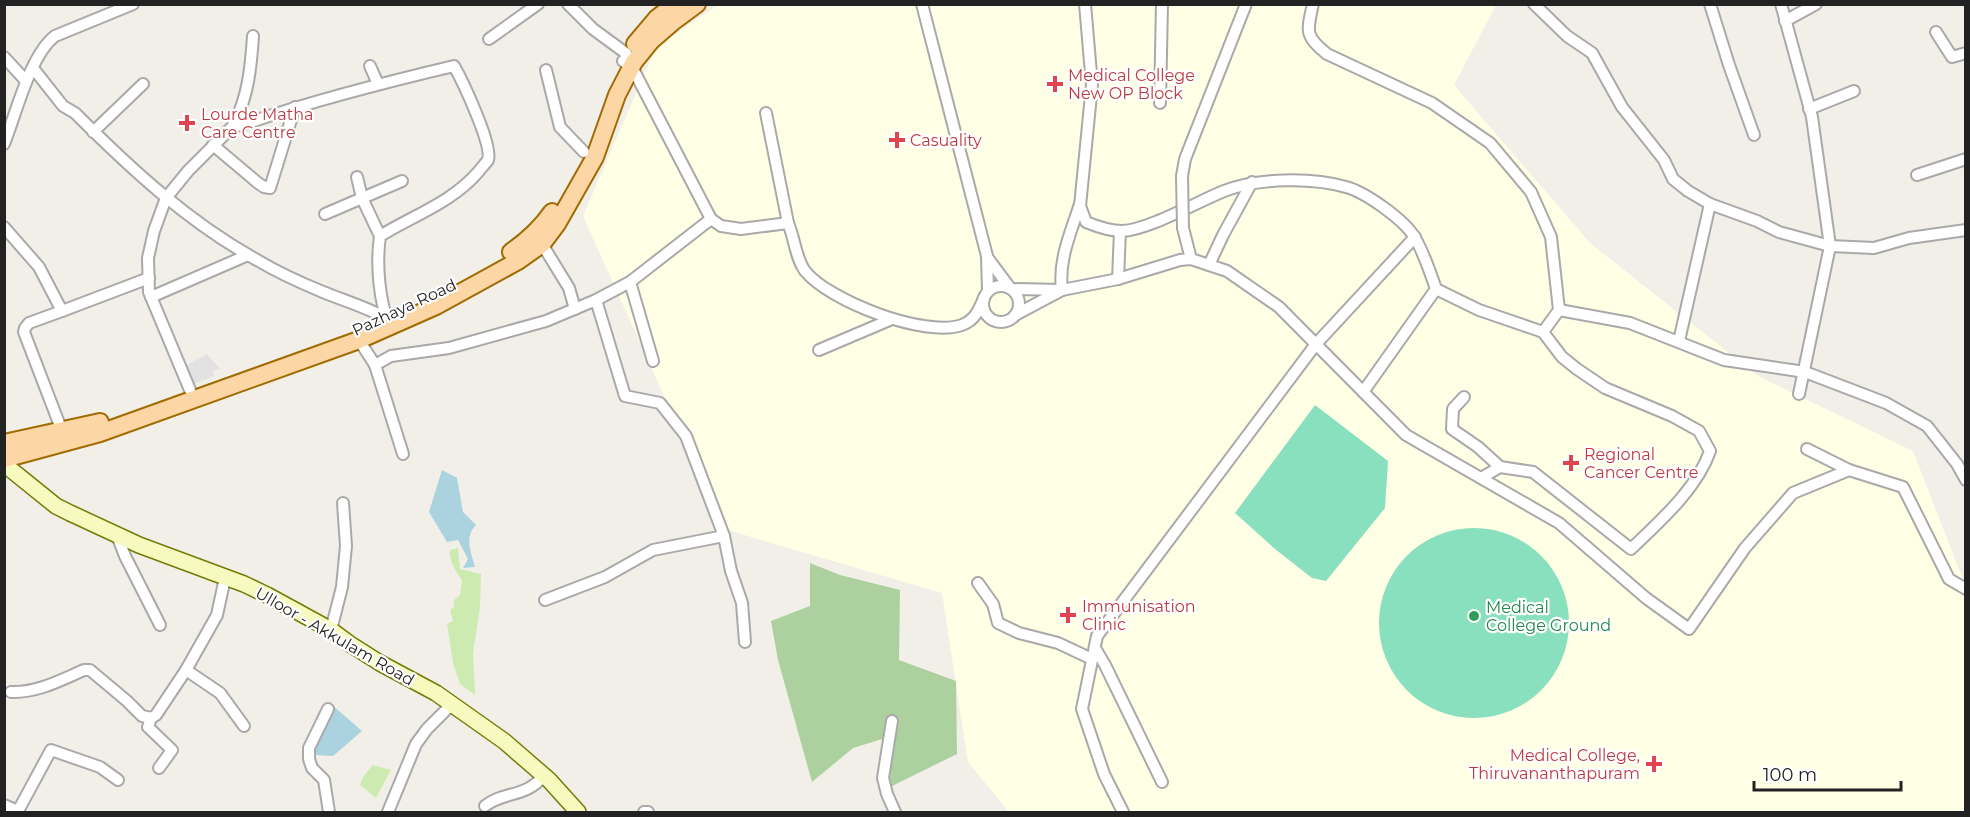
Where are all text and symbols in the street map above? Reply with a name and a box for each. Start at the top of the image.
place label: Medical College New OP Block [1068,66,1195,103]
marker: Medical College New OP Block [1046,75,1064,93]
place label: Lourde Matha Care Centre [201,105,313,142]
marker: Lourde Matha Care Centre [178,114,196,132]
marker: Casuality [888,131,906,149]
place label: Casuality [910,131,982,150]
street label: Pazhaya Road [349,275,459,340]
place label: Regional Cancer Centre [1584,445,1698,482]
marker: Regional Cancer Centre [1562,454,1580,472]
street label: Ulloor - Akkulam Road [252,583,418,690]
place label: Immunisation Clinic [1082,597,1196,634]
place label: Medical College Ground [1486,598,1611,635]
marker: Immunisation Clinic [1059,606,1077,624]
marker: Medical College Ground [1467,609,1481,623]
place label: Medical College, Thiruvananthapuram [1469,746,1640,783]
scale bar [1754,754,1901,792]
marker: Medical College, Thiruvananthapuram [1645,755,1663,773]
text: 100 m [1763,764,1817,786]

